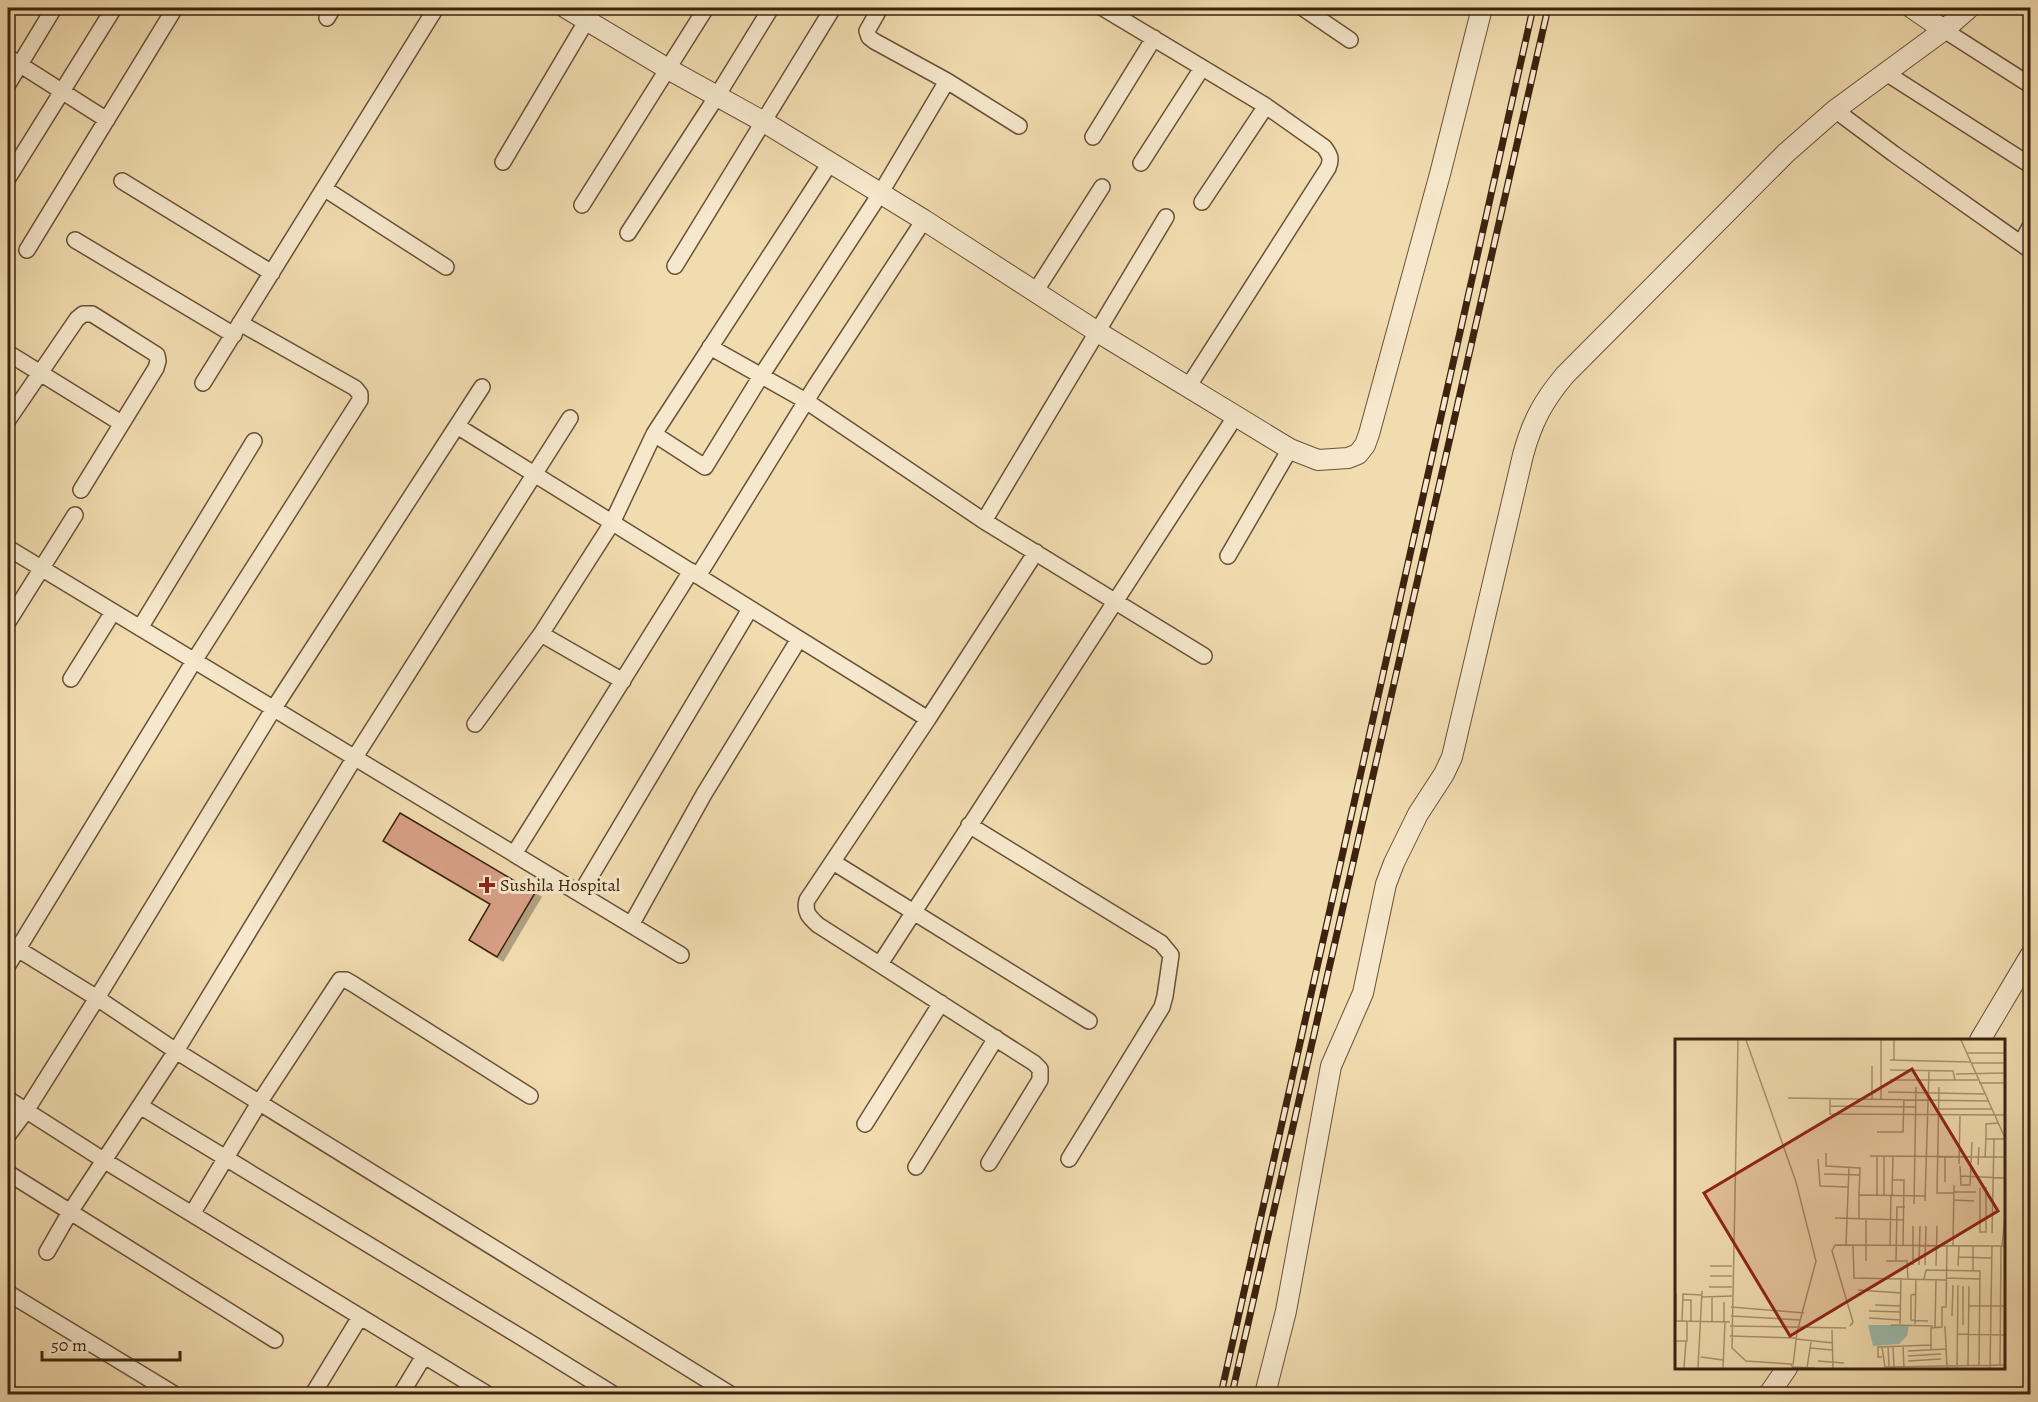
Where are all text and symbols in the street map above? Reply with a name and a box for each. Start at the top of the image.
place label: Sushila Hospital [500,873,621,897]
marker: Sushila Hospital [478,876,496,894]
inset map [1675,1039,2005,1369]
scale bar [42,1324,180,1362]
text: 50 m [51,1333,87,1357]

